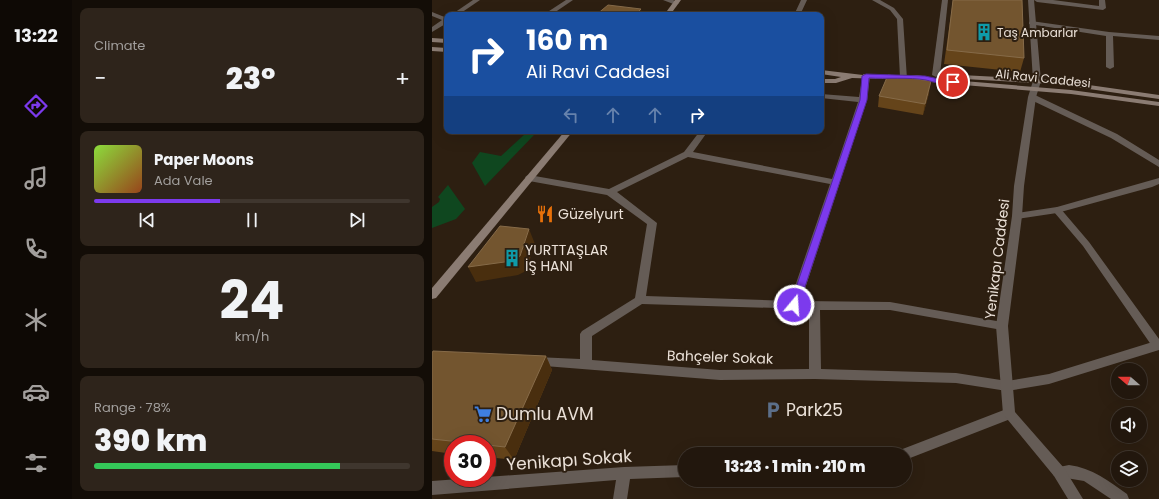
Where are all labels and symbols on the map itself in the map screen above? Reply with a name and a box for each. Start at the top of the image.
building icon: Taş Ambarlar [974,22,994,42]
place label: Taş Ambarlar [997,24,1078,41]
pin [936,65,970,99]
street label: Ali Ravi Caddesi [994,65,1092,91]
street label: Yenikapı Caddesi [980,198,1014,320]
restaurant icon: Güzelyurt [535,204,555,224]
place label: Güzelyurt [558,204,624,224]
place label: YURTTAŞLAR İŞ HANI [525,240,608,276]
building icon: YURTTAŞLAR İŞ HANI [502,248,522,268]
position arrow [773,284,815,326]
street label: Bahçeler Sokak [667,345,774,369]
north arrow [1111,363,1147,399]
place label: Park25 [786,398,843,422]
parking icon: Park25 [763,400,783,420]
place label: Dumlu AVM [496,402,594,426]
supermarket icon: Dumlu AVM [473,404,493,424]
speed limit sign: 30 [444,435,496,487]
street label: Yenikapı Sokak [505,444,633,476]

